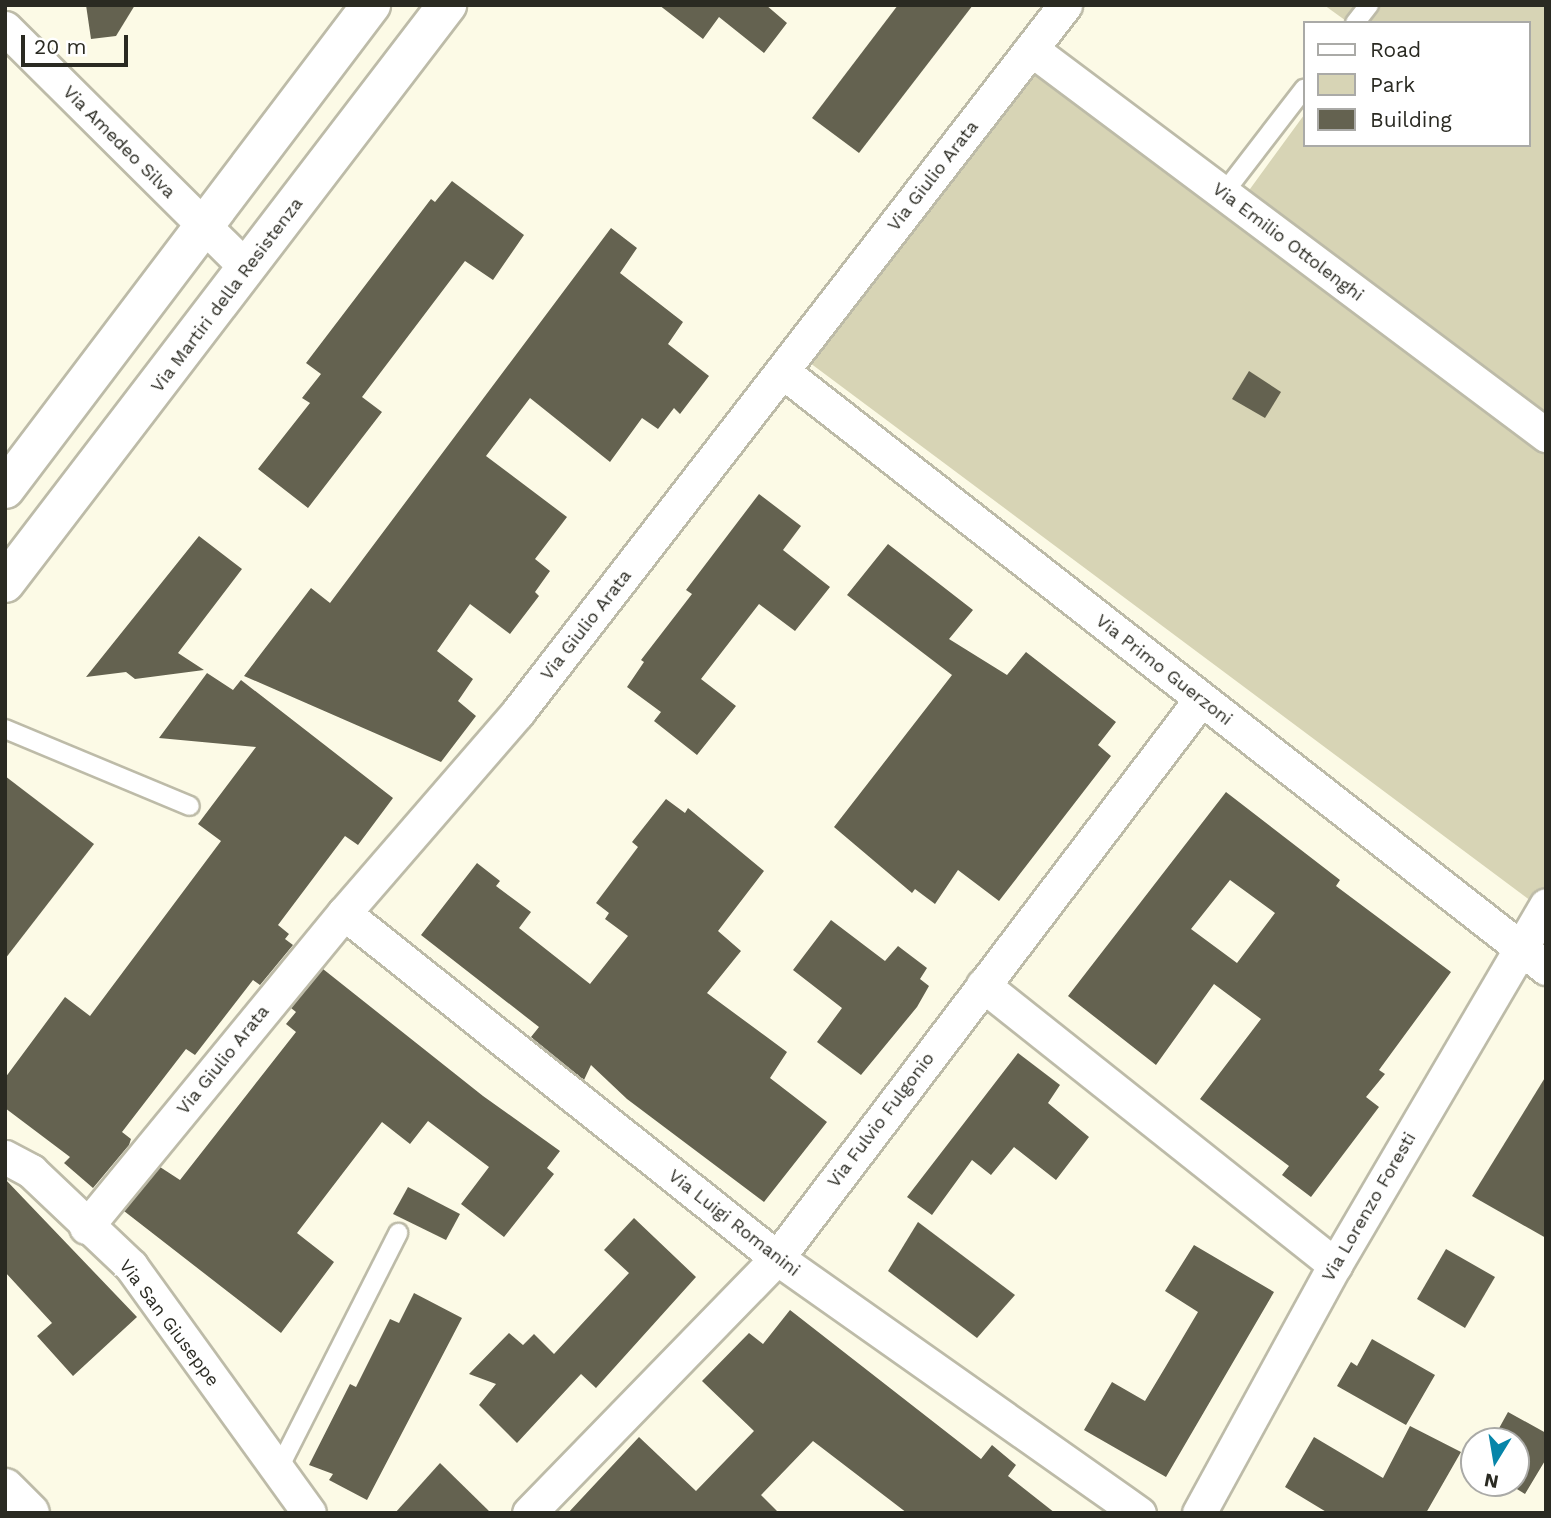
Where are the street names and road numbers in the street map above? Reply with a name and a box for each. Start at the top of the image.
street label: Via Amedeo Silva [58,81,180,203]
street label: Via Giulio Arata [883,116,983,236]
street label: Via Emilio Ottolenghi [1208,178,1368,306]
street label: Via Martiri della Resistenza [146,193,308,397]
street label: Via Giulio Arata [536,565,636,685]
street label: Via Primo Guerzoni [1091,610,1237,730]
street label: Via Giulio Arata [172,1001,274,1119]
street label: Via Fulvio Fulgonio [823,1048,939,1192]
street label: Via Lorenzo Foresti [1317,1128,1421,1286]
street label: Via Luigi Romanini [664,1165,804,1281]
street label: Via San Giuseppe [114,1255,224,1391]

